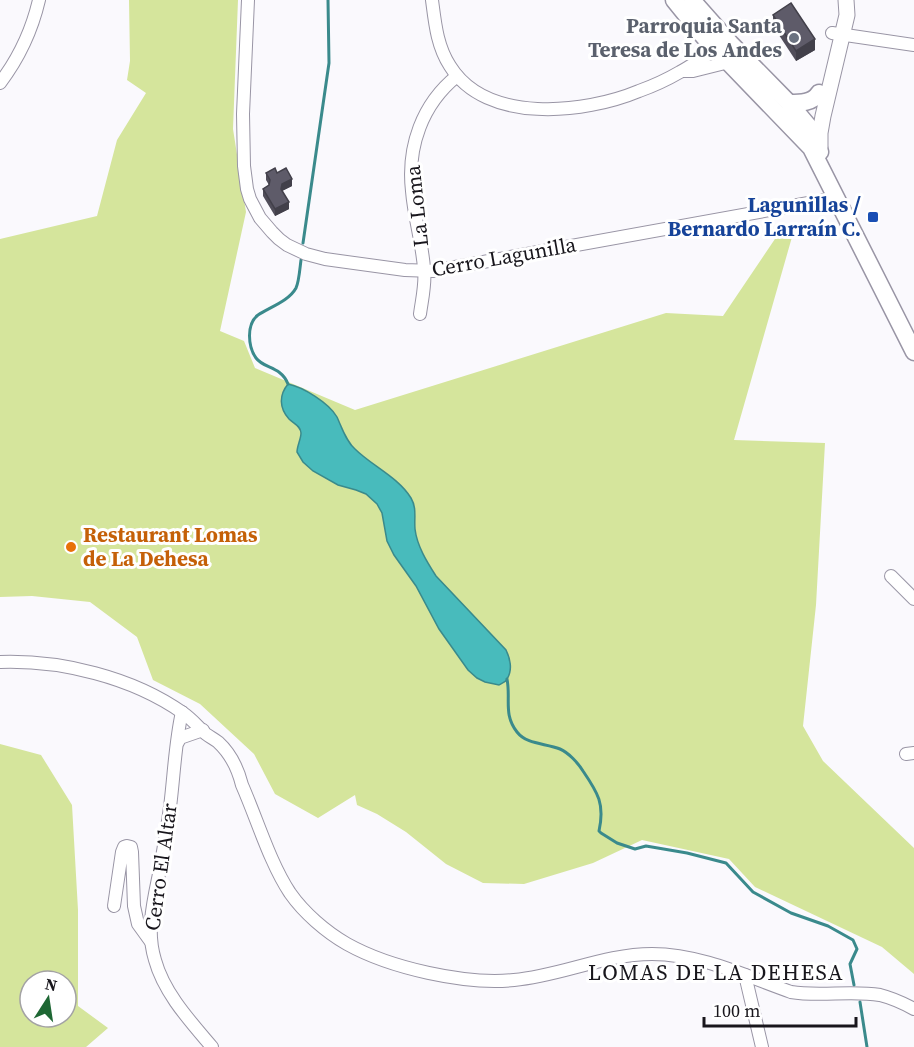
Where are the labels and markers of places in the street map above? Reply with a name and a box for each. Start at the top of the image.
place label: Parroquia Santa Teresa de Los Andes [588,11,783,64]
marker: Parroquia Santa Teresa de Los Andes [787,31,801,45]
place label: Lagunillas / Bernardo Larraín C. [667,190,861,243]
marker: Lagunillas / Bernardo Larraín C. [866,210,880,224]
place label: Restaurant Lomas de La Dehesa [83,520,258,573]
marker: Restaurant Lomas de La Dehesa [64,540,78,554]

